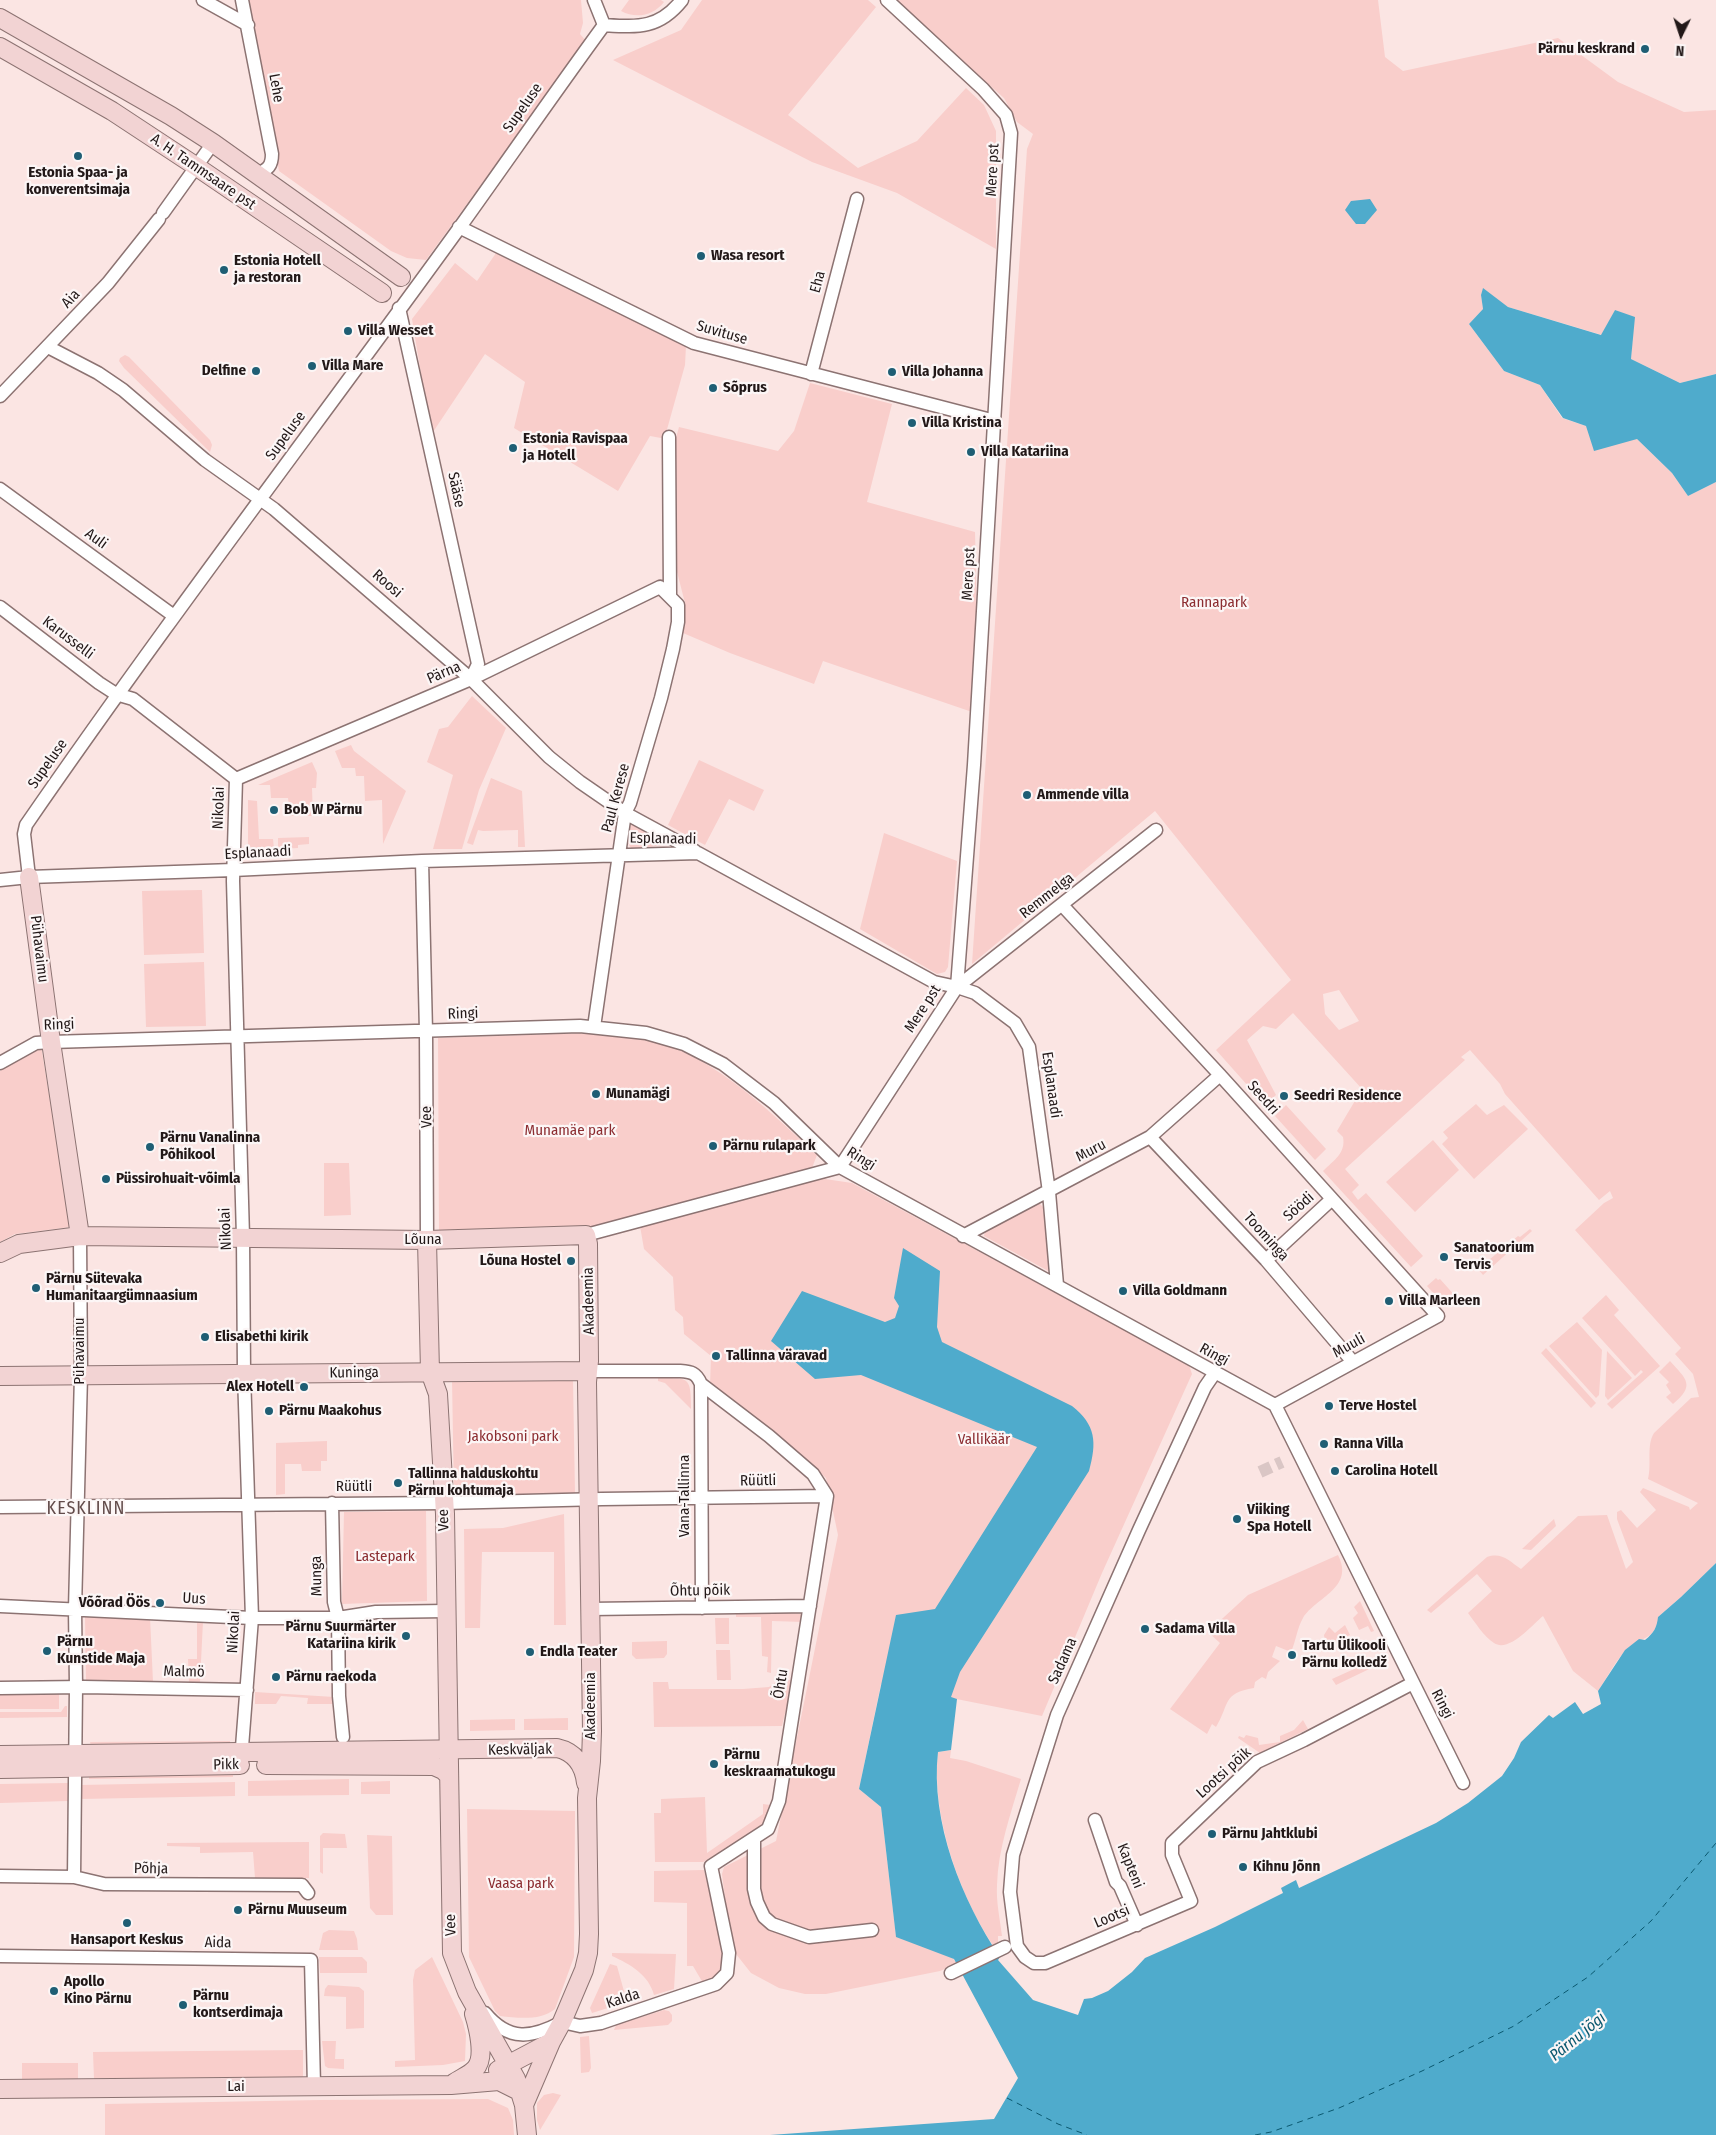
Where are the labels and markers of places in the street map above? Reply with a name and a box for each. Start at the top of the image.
place label: Pärnu keskrand [1538,40,1635,58]
marker: Pärnu keskrand [1639,43,1651,55]
marker: Estonia Spaa- ja konverentsimaja [72,150,84,162]
place label: Estonia Spaa- ja konverentsimaja [26,164,130,199]
place label: Wasa resort [711,247,785,265]
marker: Wasa resort [695,250,707,262]
place label: Estonia Hotell ja restoran [234,252,321,287]
marker: Estonia Hotell ja restoran [218,264,230,276]
place label: Villa Wesset [358,322,433,340]
marker: Villa Wesset [342,325,354,337]
place label: Villa Mare [322,357,383,375]
marker: Villa Mare [306,360,318,372]
place label: Delfine [202,362,246,380]
place label: Villa Johanna [902,363,983,381]
marker: Delfine [250,365,262,377]
marker: Villa Johanna [886,366,898,378]
place label: Sõprus [723,379,767,397]
marker: Sõprus [707,382,719,394]
place label: Villa Kristina [922,414,1002,432]
marker: Villa Kristina [906,417,918,429]
place label: Estonia Ravispaa ja Hotell [523,430,628,465]
marker: Estonia Ravispaa ja Hotell [507,442,519,454]
place label: Villa Katariina [981,443,1069,461]
marker: Villa Katariina [965,446,977,458]
place label: Ammende villa [1037,786,1129,804]
marker: Ammende villa [1021,789,1033,801]
place label: Bob W Pärnu [284,801,362,819]
marker: Bob W Pärnu [268,804,280,816]
place label: Munamägi [606,1085,670,1103]
place label: Seedri Residence [1294,1087,1401,1105]
marker: Munamägi [590,1088,602,1100]
marker: Seedri Residence [1278,1090,1290,1102]
place label: Pärnu Vanalinna Põhikool [160,1129,260,1164]
place label: Pärnu rulapark [723,1137,816,1155]
marker: Pärnu rulapark [707,1140,719,1152]
marker: Pärnu Vanalinna Põhikool [144,1141,156,1153]
place label: Püssirohuait-võimla [116,1170,241,1188]
marker: Püssirohuait-võimla [100,1173,112,1185]
place label: Sanatoorium Tervis [1454,1239,1534,1274]
marker: Sanatoorium Tervis [1438,1251,1450,1263]
place label: Lõuna Hostel [480,1252,561,1270]
marker: Lõuna Hostel [565,1255,577,1267]
place label: Pärnu Sütevaka Humanitaargümnaasium [46,1270,198,1305]
marker: Pärnu Sütevaka Humanitaargümnaasium [30,1282,42,1294]
place label: Villa Goldmann [1133,1282,1227,1300]
marker: Villa Goldmann [1117,1285,1129,1297]
place label: Villa Marleen [1399,1292,1480,1310]
marker: Villa Marleen [1383,1295,1395,1307]
place label: Elisabethi kirik [215,1328,308,1346]
marker: Elisabethi kirik [199,1331,211,1343]
place label: Tallinna väravad [726,1347,827,1365]
marker: Tallinna väravad [710,1350,722,1362]
place label: Alex Hotell [226,1378,294,1396]
marker: Alex Hotell [298,1381,310,1393]
place label: Terve Hostel [1339,1397,1417,1415]
marker: Terve Hostel [1323,1400,1335,1412]
place label: Pärnu Maakohus [279,1402,381,1420]
marker: Pärnu Maakohus [263,1405,275,1417]
place label: Ranna Villa [1334,1435,1403,1453]
marker: Ranna Villa [1318,1438,1330,1450]
place label: Carolina Hotell [1345,1462,1438,1480]
place label: Tallinna halduskohtu Pärnu kohtumaja [408,1465,538,1500]
marker: Carolina Hotell [1329,1465,1341,1477]
marker: Tallinna halduskohtu Pärnu kohtumaja [392,1477,404,1489]
place label: Viiking Spa Hotell [1247,1501,1311,1536]
marker: Viiking Spa Hotell [1231,1513,1243,1525]
place label: Võõrad Öös [79,1594,150,1612]
marker: Võõrad Öös [154,1597,166,1609]
place label: Pärnu Suurmärter Katariina kirik [285,1618,396,1653]
place label: Sadama Villa [1155,1620,1235,1638]
marker: Sadama Villa [1139,1623,1151,1635]
marker: Pärnu Suurmärter Katariina kirik [400,1630,412,1642]
place label: Pärnu Kunstide Maja [57,1633,145,1668]
place label: Tartu Ülikooli Pärnu kolledž [1302,1637,1387,1672]
place label: Endla Teater [540,1643,617,1661]
marker: Pärnu Kunstide Maja [41,1645,53,1657]
marker: Endla Teater [524,1646,536,1658]
marker: Tartu Ülikooli Pärnu kolledž [1286,1649,1298,1661]
place label: Pärnu raekoda [286,1668,376,1686]
marker: Pärnu raekoda [270,1671,282,1683]
place label: Pärnu keskraamatukogu [724,1746,836,1781]
marker: Pärnu keskraamatukogu [708,1758,720,1770]
place label: Pärnu Jahtklubi [1222,1825,1318,1843]
marker: Pärnu Jahtklubi [1206,1828,1218,1840]
place label: Kihnu Jõnn [1253,1858,1320,1876]
marker: Kihnu Jõnn [1237,1861,1249,1873]
place label: Pärnu Muuseum [248,1901,347,1919]
marker: Pärnu Muuseum [232,1904,244,1916]
marker: Hansaport Keskus [121,1917,133,1929]
place label: Hansaport Keskus [71,1931,183,1949]
place label: Apollo Kino Pärnu [64,1973,132,2008]
marker: Apollo Kino Pärnu [48,1985,60,1997]
place label: Pärnu kontserdimaja [193,1987,283,2022]
marker: Pärnu kontserdimaja [177,1999,189,2011]

